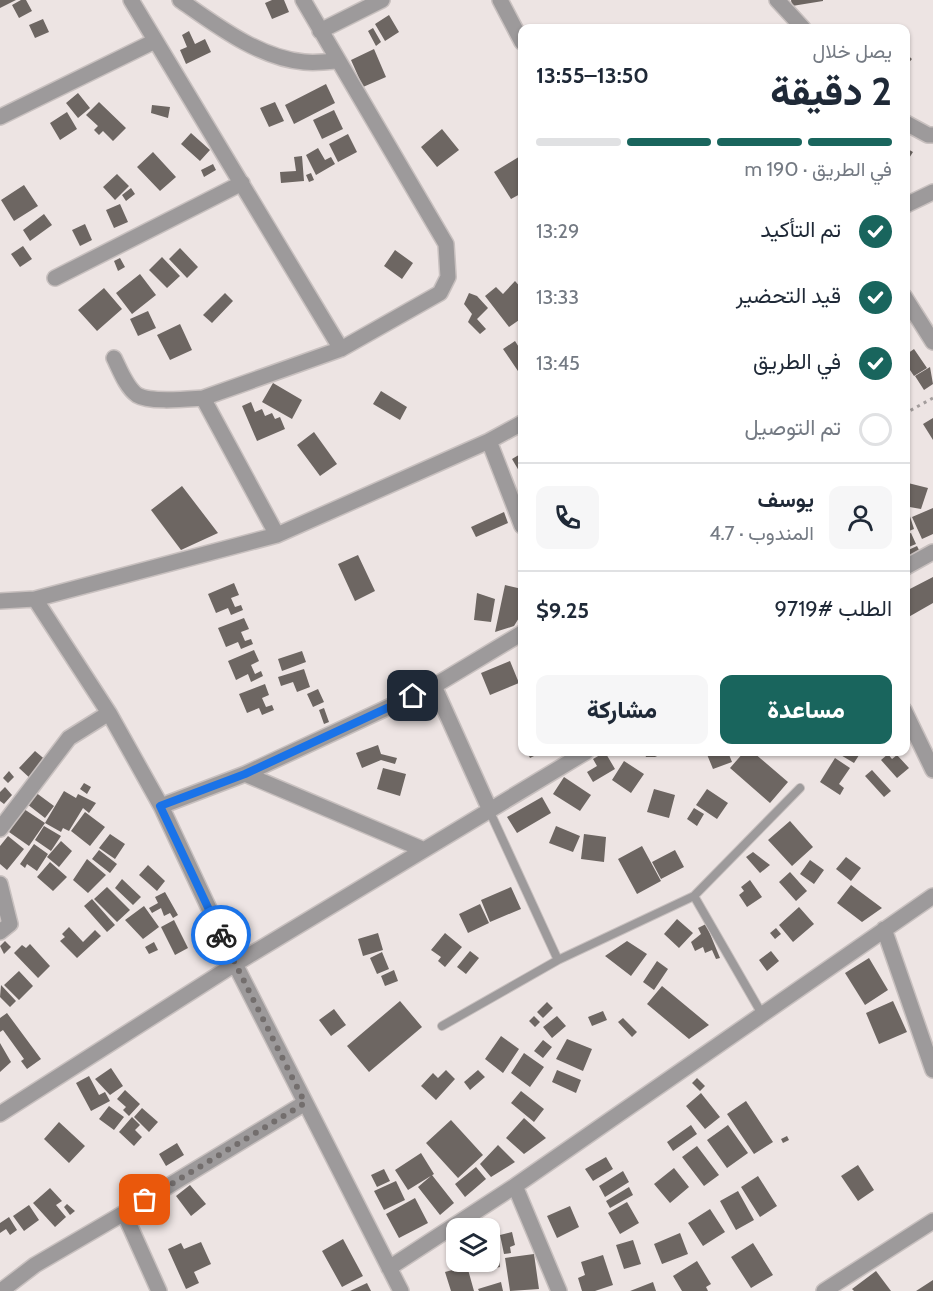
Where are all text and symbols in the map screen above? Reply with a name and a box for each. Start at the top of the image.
text: يصل خلال [812,39,892,63]
text: 13:50–13:55 [536,62,649,89]
text: 2 دقيقة [770,67,892,115]
text: في الطريق · 190 m [744,157,892,181]
icon: check [859,215,892,248]
text: تم التأكيد [760,216,841,243]
text: 13:29 [536,219,579,243]
icon: check [859,281,892,314]
text: قيد التحضير [736,282,841,309]
text: 13:33 [536,285,579,309]
icon: check [859,347,892,380]
text: في الطريق [753,348,841,375]
text: 13:45 [536,351,580,375]
text: تم التوصيل [744,414,841,441]
button: phone [536,486,599,549]
text: يوسف [758,486,814,513]
button: person [829,486,892,549]
text: المندوب · 4.7 [709,521,814,545]
text: الطلب #9719 [775,595,892,622]
text: $9.25 [536,597,589,624]
pin [387,670,438,721]
button: مشاركة [536,675,708,744]
button: مساعدة [720,675,892,744]
icon: home [396,679,429,712]
courier [191,905,251,965]
icon: bike [205,919,238,952]
pin [119,1174,170,1225]
icon: bag [128,1183,161,1216]
map controls [446,1218,500,1272]
button: layers [446,1218,500,1272]

